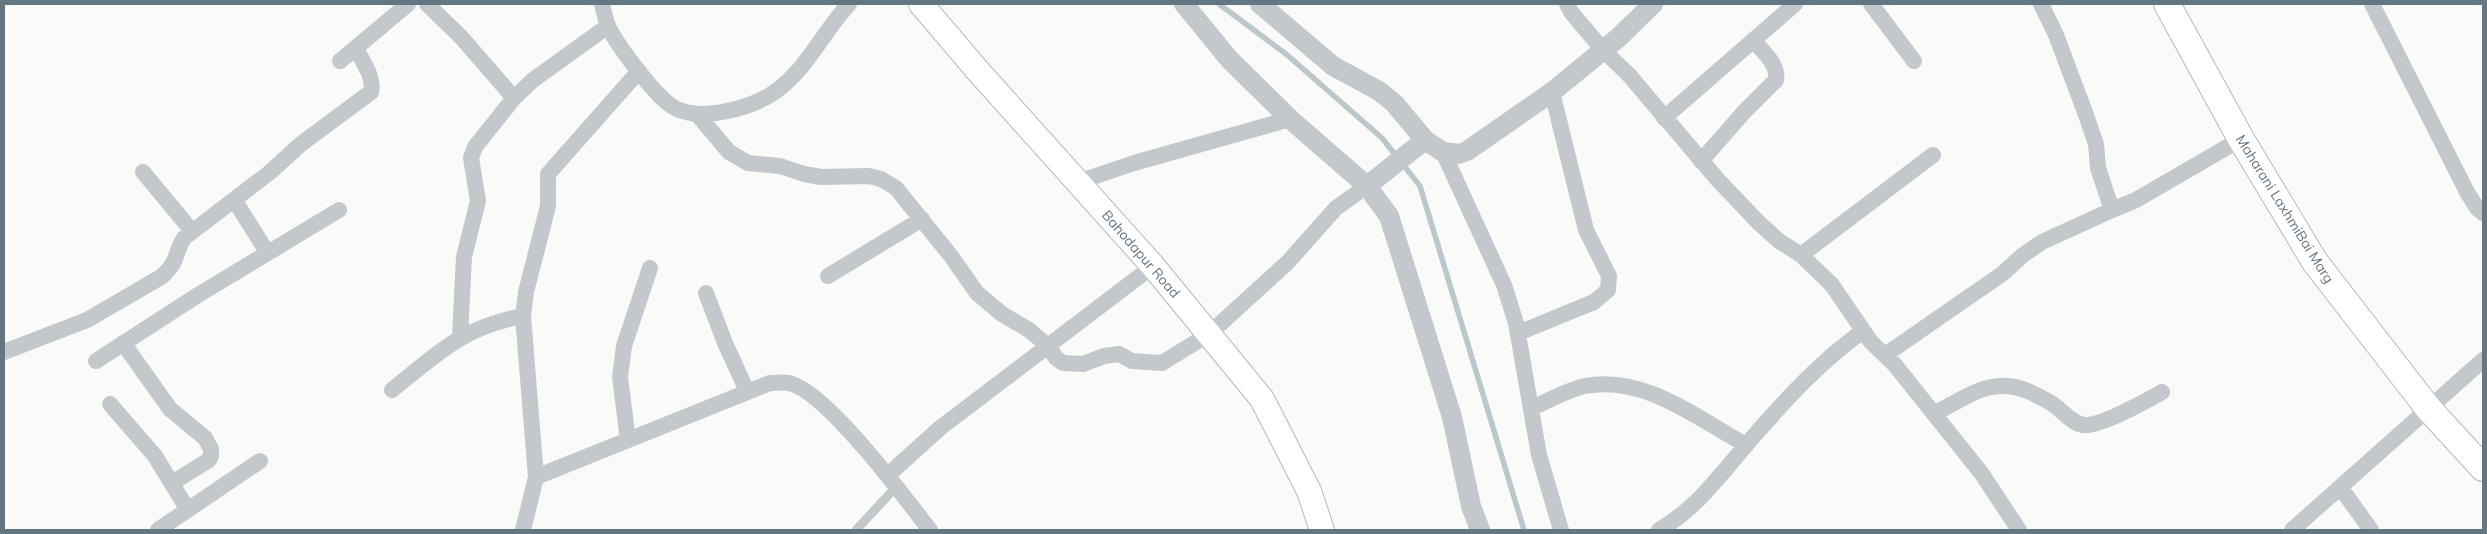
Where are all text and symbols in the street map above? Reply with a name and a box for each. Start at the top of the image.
street label: Maharani LaxhmiBai Marg [2232,131,2338,287]
street label: Bahodapur Road [1098,206,1184,302]

